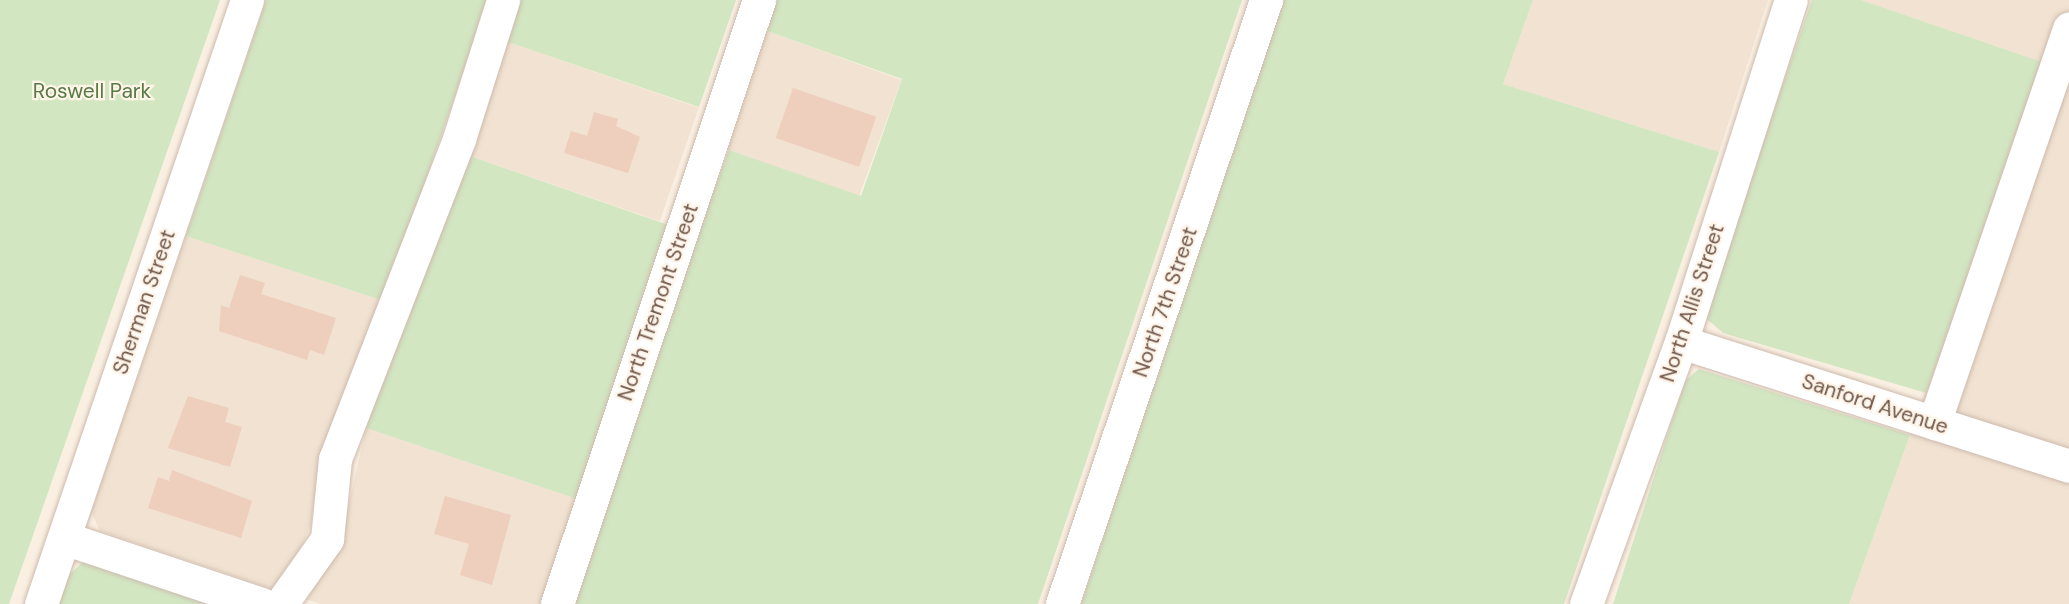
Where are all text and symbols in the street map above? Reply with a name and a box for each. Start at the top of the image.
park label: Roswell Park [33,78,151,104]
street label: North Tremont Street [612,200,704,404]
street label: North Allis Street [1655,221,1729,385]
street label: North 7th Street [1127,224,1203,380]
street label: Sherman Street [107,226,181,378]
street label: Sanford Avenue [1799,368,1951,440]

